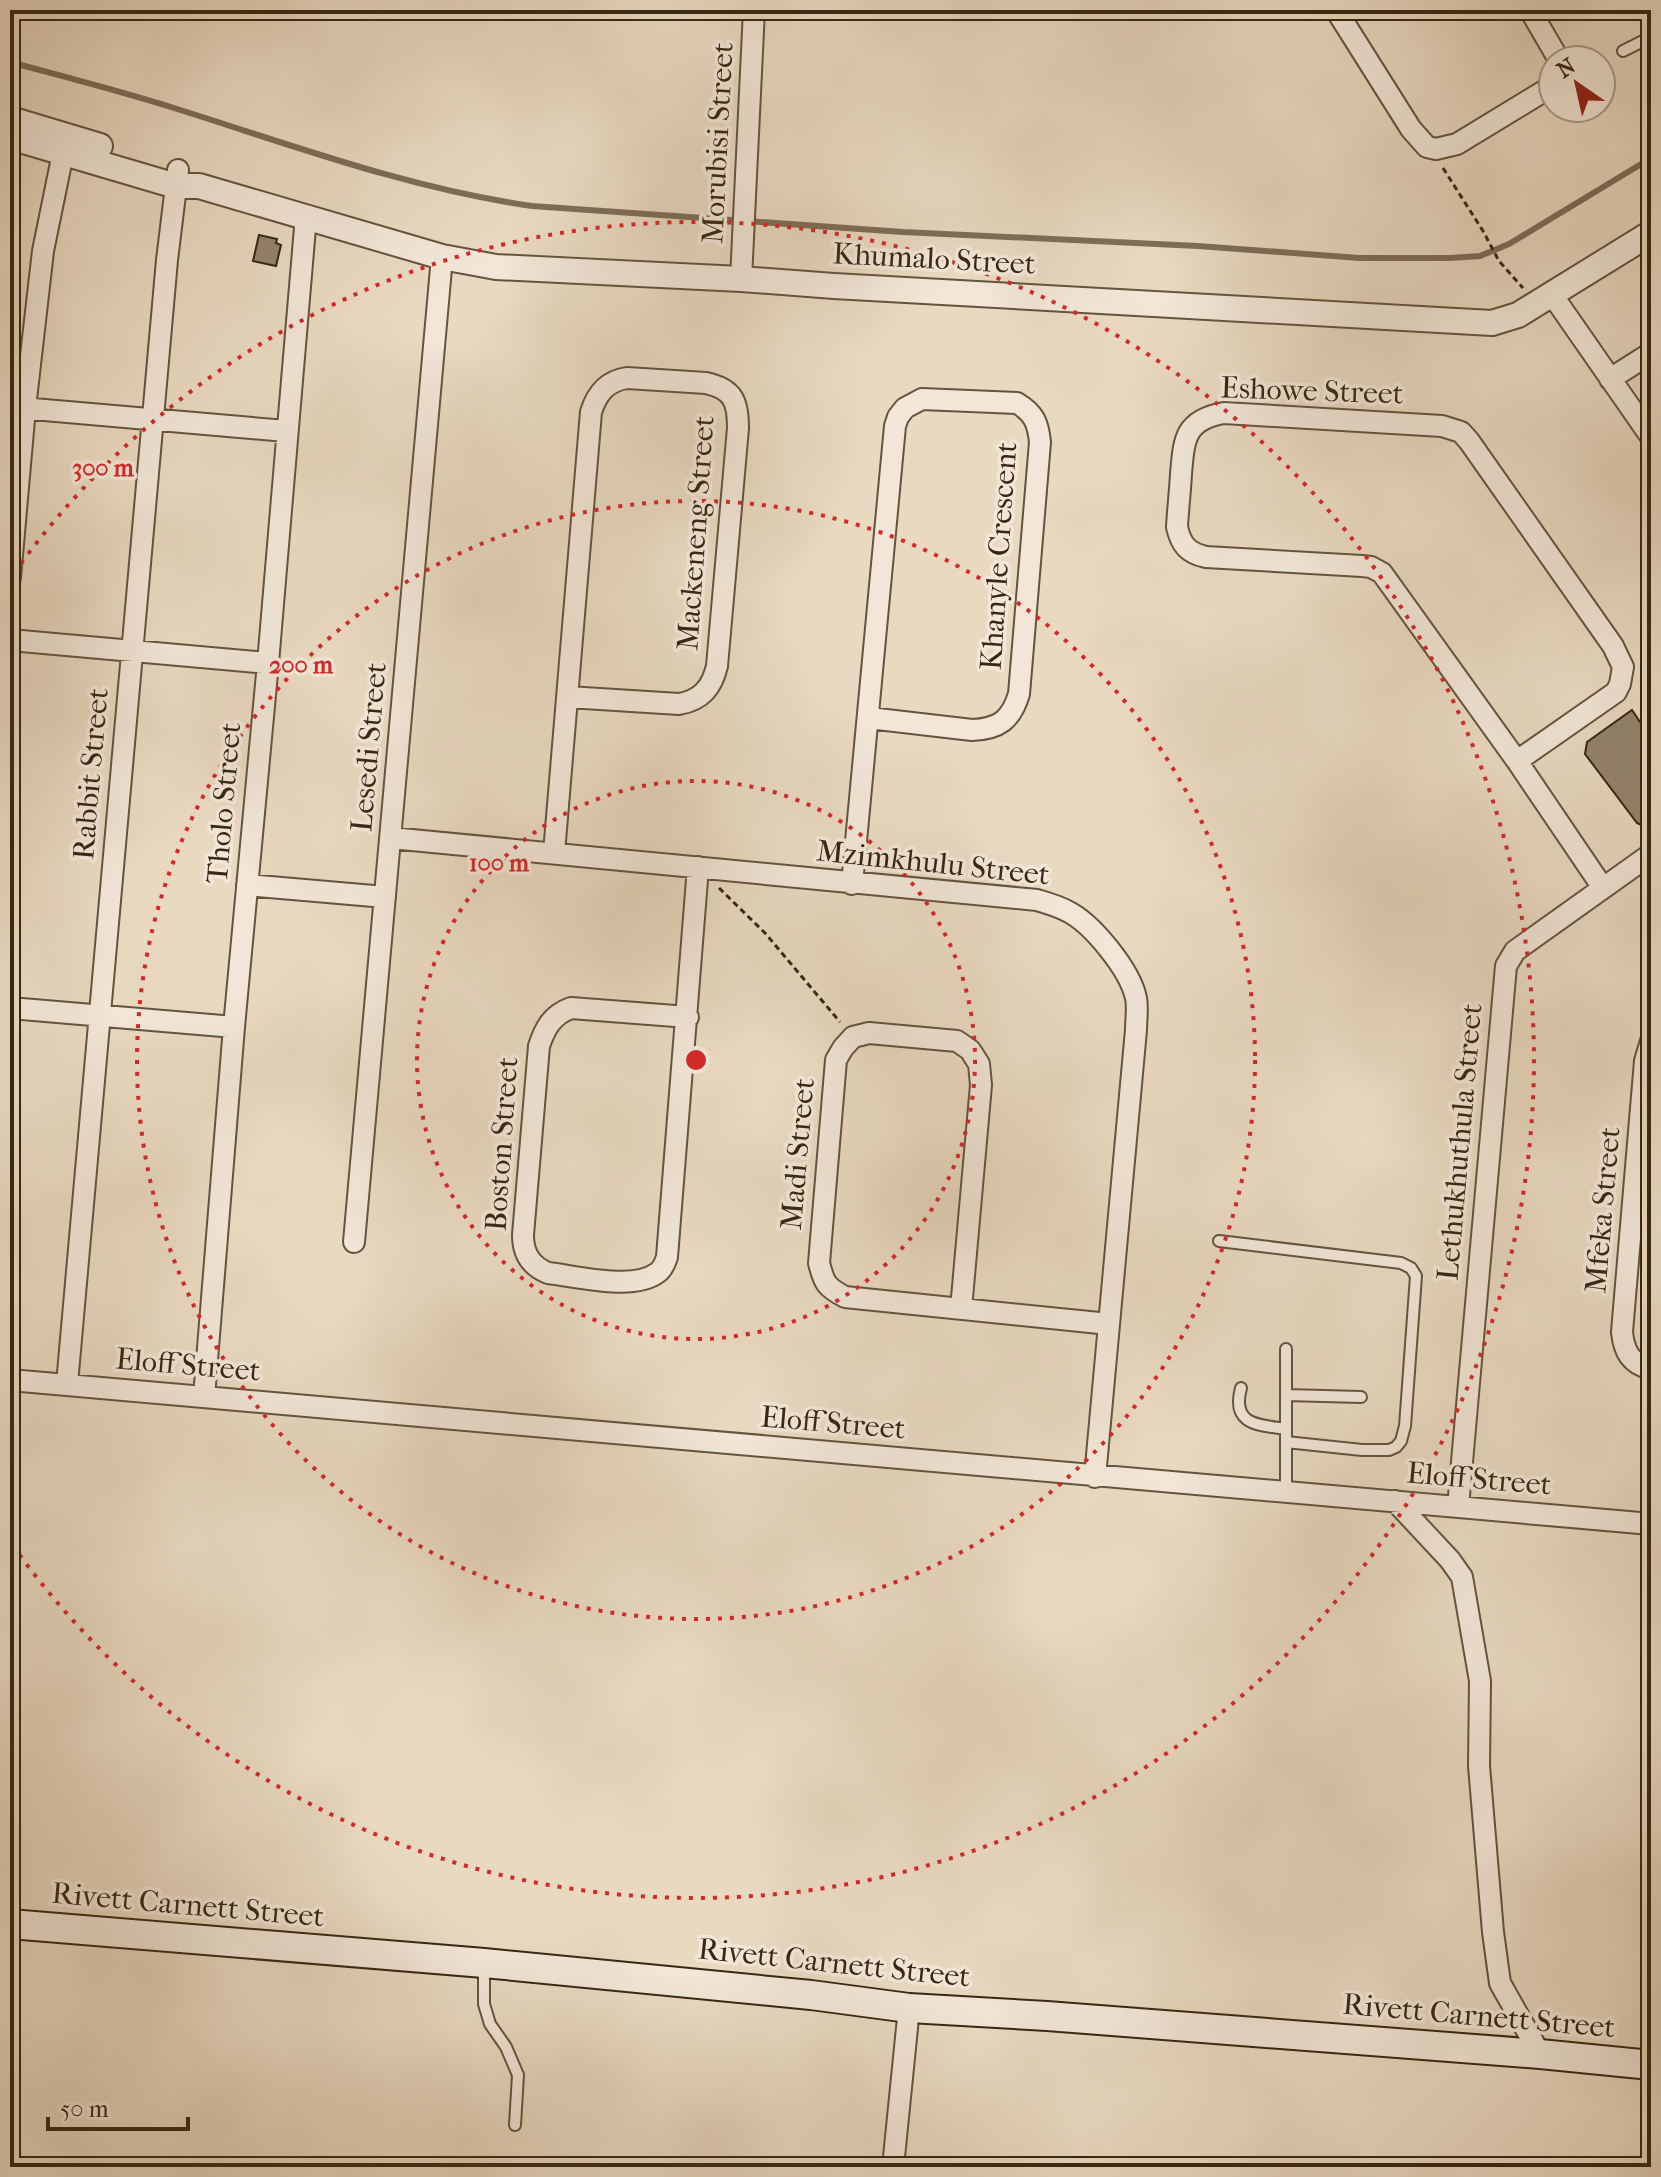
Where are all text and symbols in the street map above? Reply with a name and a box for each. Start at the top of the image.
street label: Morubisi Street [695,41,741,245]
north arrow [1537,44,1617,124]
text: N [1552,53,1581,84]
street label: Khumalo Street [832,236,1037,282]
street label: Eshowe Street [1220,370,1404,412]
street label: Mackeneng Street [670,414,722,652]
street label: Khanyle Crescent [974,440,1024,671]
text: 300 m [72,454,135,482]
text: 200 m [269,651,334,679]
street label: Lesedi Street [344,661,394,833]
street label: Rabbit Street [66,686,116,861]
street label: Tholo Street [200,721,248,885]
street label: Mzimkhulu Street [815,833,1052,893]
text: 100 m [469,849,530,877]
street label: Lethukhuthula Street [1430,1002,1490,1282]
centre of rings [682,1046,710,1074]
street label: Boston Street [478,1055,526,1232]
street label: Madi Street [774,1076,822,1231]
street label: Mfeka Street [1578,1125,1628,1294]
street label: Eloff Street [114,1341,262,1389]
street label: Eloff Street [759,1399,907,1447]
street label: Eloff Street [1405,1455,1553,1503]
street label: Rivett Carnett Street [50,1876,326,1934]
street label: Rivett Carnett Street [696,1931,972,1995]
street label: Rivett Carnett Street [1341,1987,1617,2045]
scale bar [48,2081,188,2131]
text: 50 m [60,2095,109,2123]

